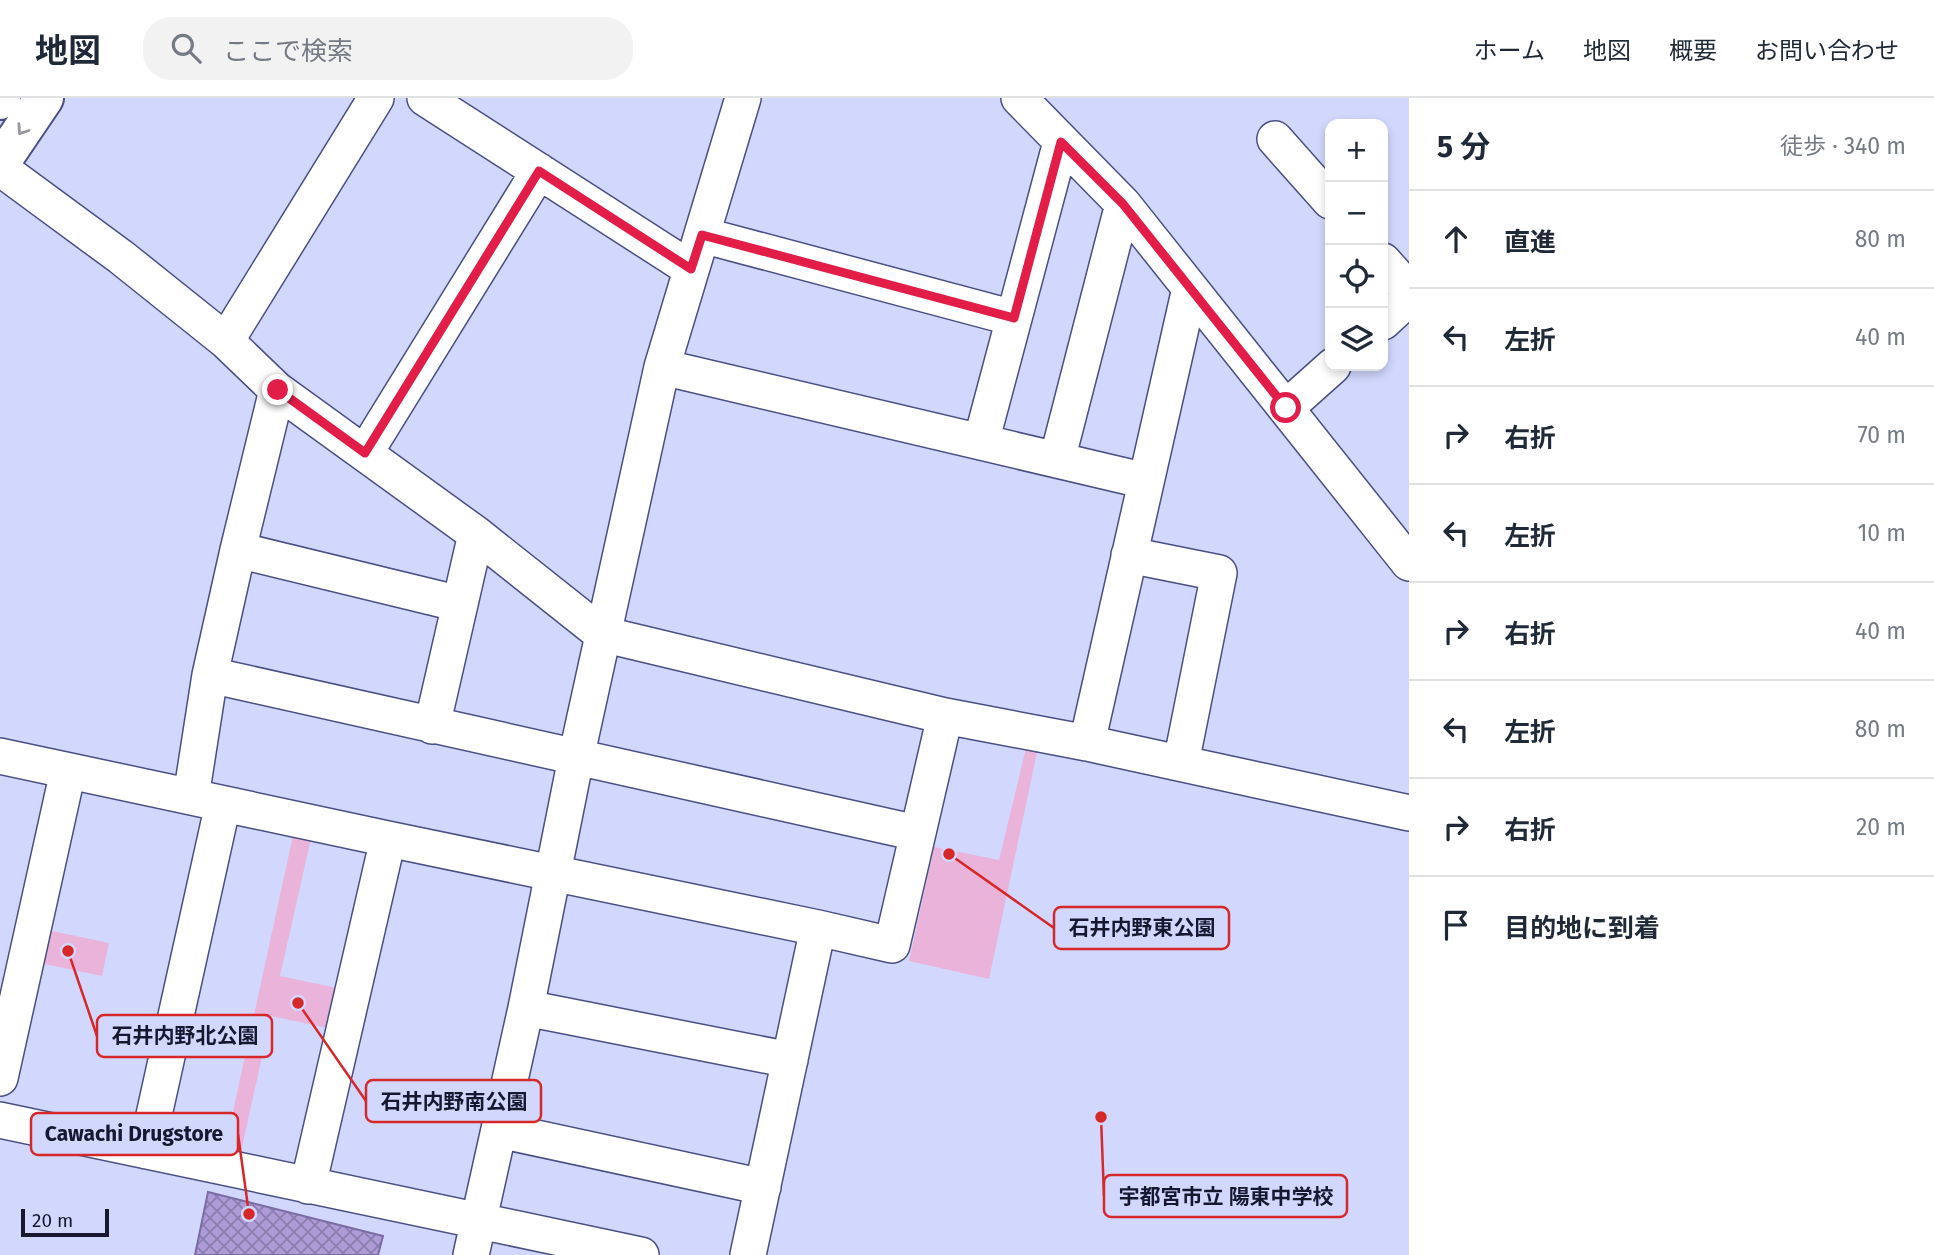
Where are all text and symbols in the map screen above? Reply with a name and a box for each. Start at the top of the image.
search box [143,17,633,80]
icon: search [167,29,205,67]
text: 地図 [35,31,101,71]
text: ここで検索 [223,36,353,67]
text: ホーム [1474,37,1545,65]
text: 地図 [1583,37,1631,65]
text: 概要 [1669,37,1717,65]
text: お問い合わせ [1755,37,1899,65]
map controls [1325,119,1388,371]
button: + [1325,119,1388,182]
one-way arrow [18,122,30,135]
text: 5 分 [1437,129,1490,165]
text: 徒歩 · 340 m [1780,132,1906,160]
button: − [1325,182,1388,245]
icon: ahead [1437,220,1475,258]
text: 80 m [1855,225,1906,253]
text: 直進 [1504,227,1556,258]
button: locate [1325,245,1388,308]
button: layers [1325,308,1388,371]
icon: left [1437,318,1475,356]
text: 40 m [1855,323,1906,351]
text: 左折 [1504,325,1556,356]
route end [262,374,293,405]
route start [1270,392,1301,423]
icon: right [1437,416,1475,454]
text: 70 m [1857,421,1906,449]
text: 右折 [1504,423,1556,454]
icon: left [1437,514,1475,552]
text: 10 m [1857,519,1906,547]
text: 左折 [1504,521,1556,552]
icon: right [1437,612,1475,650]
text: 40 m [1855,617,1906,645]
text: 右折 [1504,619,1556,650]
icon: left [1437,710,1475,748]
text: 80 m [1855,715,1906,743]
text: 左折 [1504,717,1556,748]
icon: right [1437,808,1475,846]
text: 20 m [1856,813,1906,841]
text: 右折 [1504,815,1556,846]
icon: arrive [1437,906,1475,944]
callout: 石井内野東公園 [1054,907,1229,949]
text: 目的地に到着 [1504,913,1660,944]
text: 石井内野東公園 [1069,915,1216,941]
callout: 石井内野北公園 [97,1015,272,1057]
text: 石井内野北公園 [112,1023,259,1049]
callout: 石井内野南公園 [366,1080,541,1122]
text: 石井内野南公園 [381,1089,528,1115]
callout: Cawachi Drugstore [31,1113,238,1155]
text: Cawachi Drugstore [45,1121,224,1147]
callout: 宇都宮市立 陽東中学校 [1104,1175,1347,1217]
text: 宇都宮市立 陽東中学校 [1119,1184,1333,1210]
scale bar [21,1206,108,1238]
text: 20 m [32,1209,73,1232]

